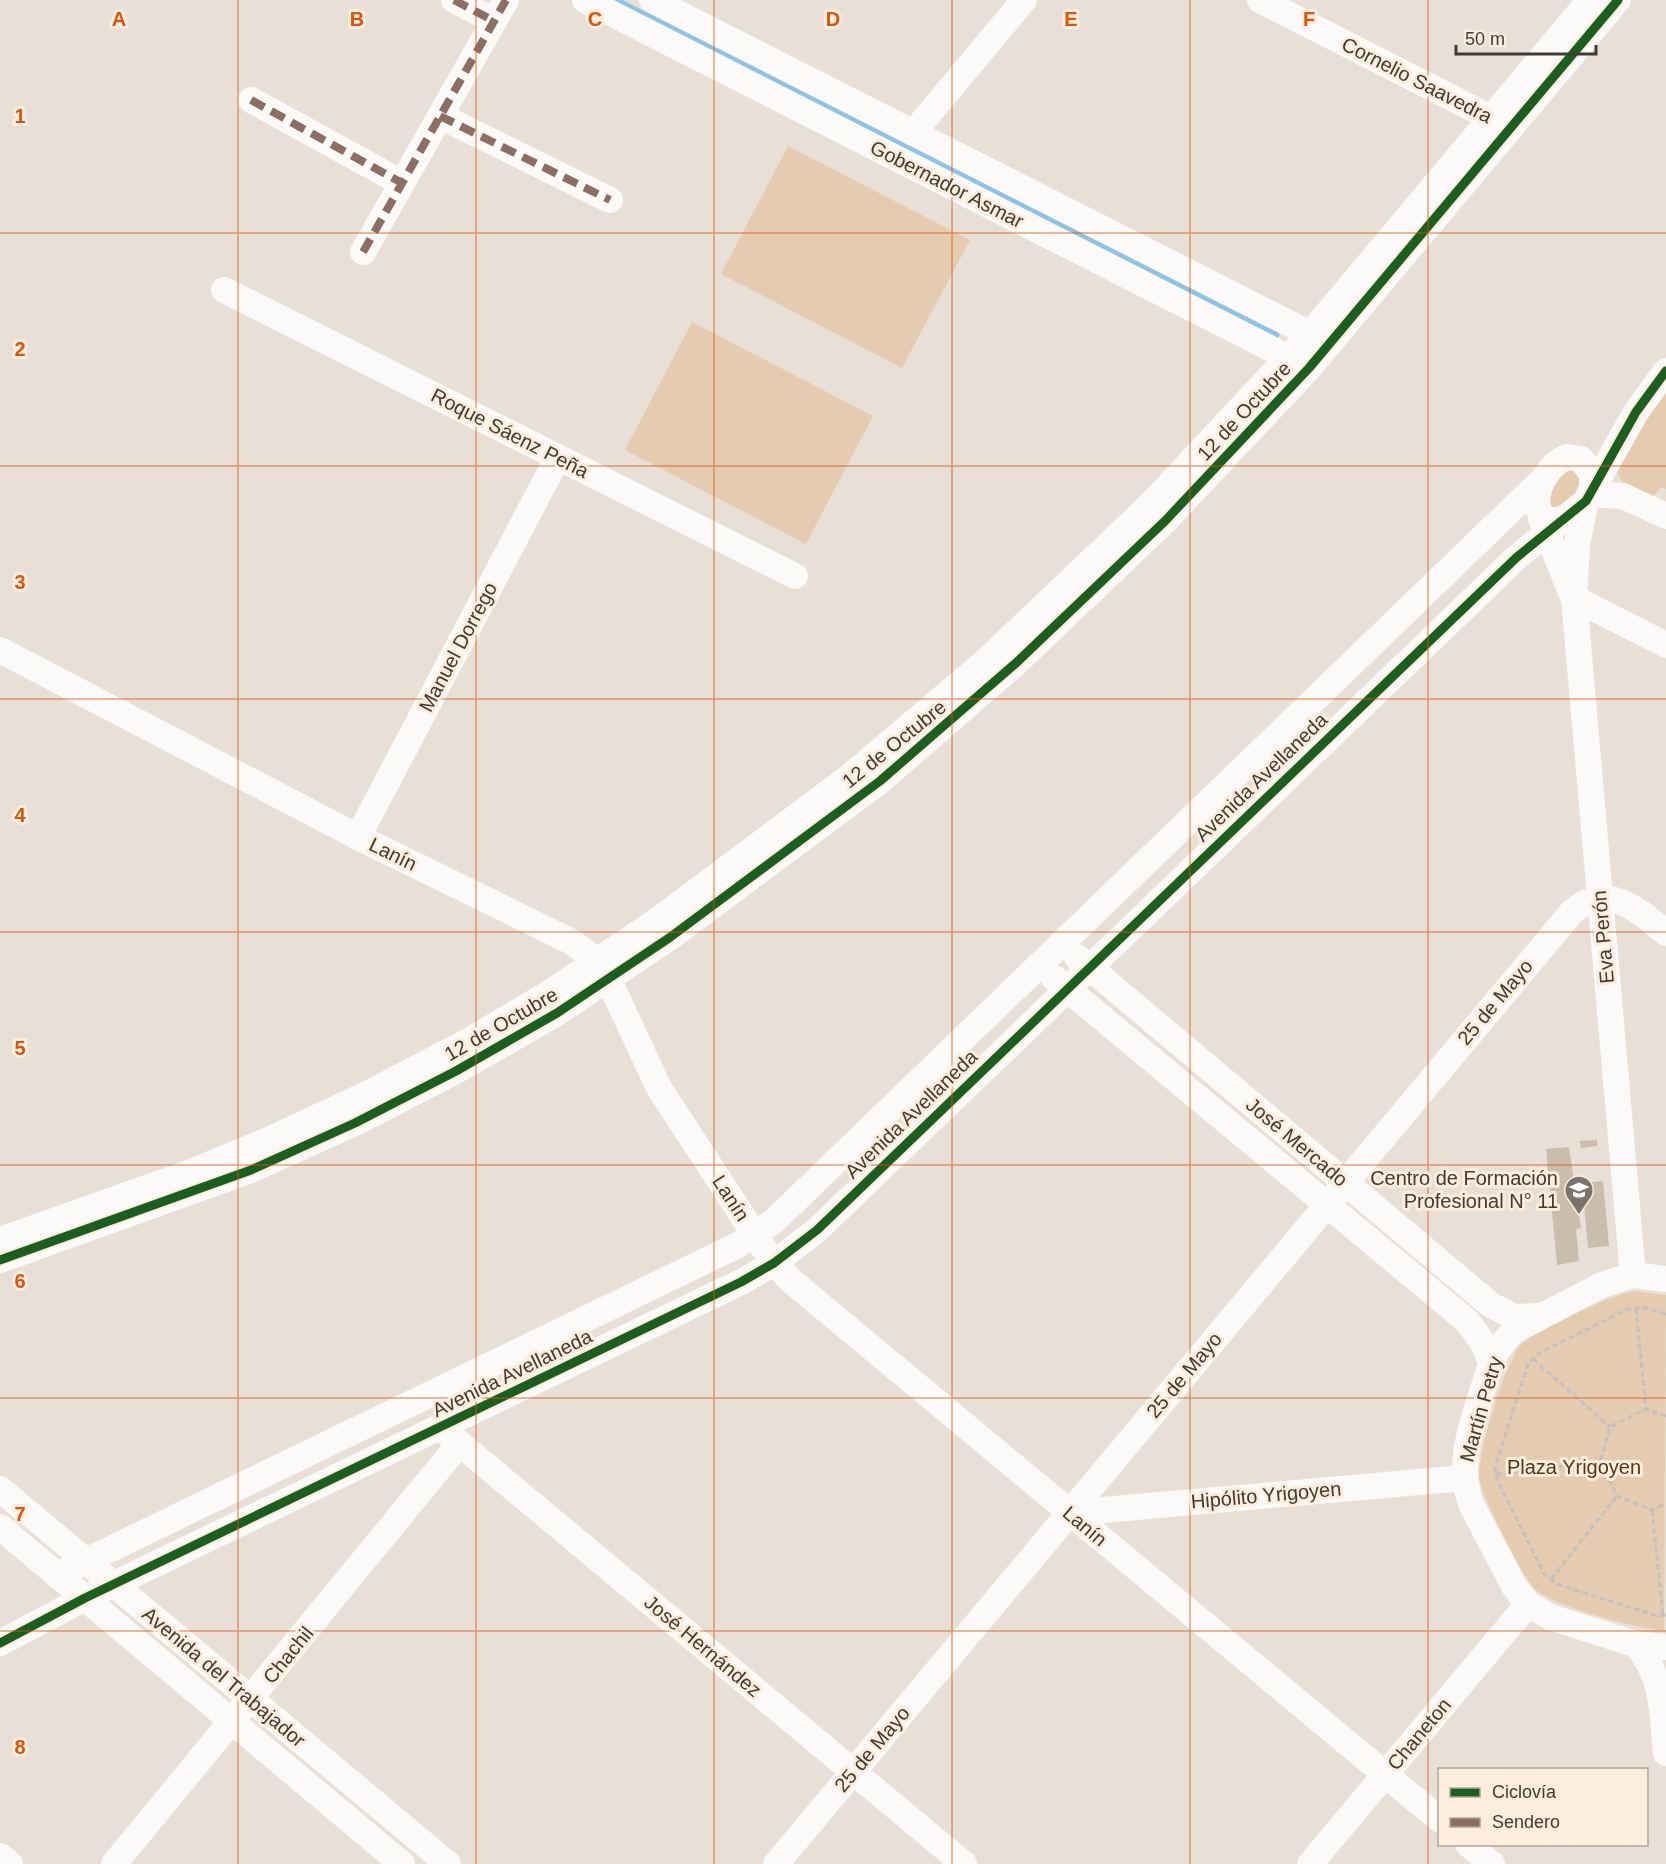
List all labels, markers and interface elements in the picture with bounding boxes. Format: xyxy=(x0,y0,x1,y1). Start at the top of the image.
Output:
text: A xyxy=(112,8,126,30)
text: B xyxy=(350,8,364,30)
text: C xyxy=(588,8,602,30)
text: D xyxy=(826,8,840,30)
text: E xyxy=(1064,8,1078,30)
text: F xyxy=(1303,8,1315,30)
scale bar xyxy=(1456,18,1596,56)
text: 50 m xyxy=(1465,29,1505,49)
street label: Cornelio Saavedra xyxy=(1338,33,1497,128)
text: 1 xyxy=(14,105,26,127)
street label: Gobernador Asmar xyxy=(867,136,1028,232)
text: 2 xyxy=(14,338,26,360)
street label: 12 de Octubre xyxy=(1193,357,1295,465)
street label: Roque Sáenz Peña xyxy=(428,384,593,483)
text: 3 xyxy=(14,571,26,593)
street label: Manuel Dorrego xyxy=(415,579,501,715)
street label: 12 de Octubre xyxy=(838,696,950,792)
street label: Avenida Avellaneda xyxy=(1190,708,1332,846)
text: 4 xyxy=(14,804,26,826)
street label: Lanín xyxy=(366,833,420,875)
street label: Eva Perón xyxy=(1588,890,1618,984)
street label: 25 de Mayo xyxy=(1453,955,1537,1049)
street label: 12 de Octubre xyxy=(441,983,561,1065)
text: 5 xyxy=(14,1037,26,1059)
street label: Avenida Avellaneda xyxy=(840,1045,982,1183)
street label: José Mercado xyxy=(1242,1093,1352,1191)
place label: Centro de Formación Profesional N° 11 xyxy=(1370,1167,1558,1212)
street label: Lanín xyxy=(708,1171,754,1225)
school or university icon: Centro de Formación Profesional N° 11 xyxy=(1563,1174,1595,1216)
text: 6 xyxy=(14,1270,26,1292)
street label: Avenida Avellaneda xyxy=(429,1324,596,1421)
street label: 25 de Mayo xyxy=(1142,1328,1226,1422)
street label: Martín Petry xyxy=(1455,1354,1507,1464)
park label: Plaza Yrigoyen xyxy=(1507,1456,1641,1478)
street label: Hipólito Yrigoyen xyxy=(1190,1477,1342,1513)
street label: Lanín xyxy=(1059,1501,1111,1551)
text: 7 xyxy=(14,1503,26,1525)
street label: José Hernández xyxy=(640,1591,766,1701)
street label: Avenida del Trabajador xyxy=(138,1603,310,1752)
street label: Chachil xyxy=(258,1622,318,1688)
street label: Chaneton xyxy=(1383,1694,1455,1774)
street label: 25 de Mayo xyxy=(830,1702,914,1796)
text: 8 xyxy=(14,1736,26,1758)
legend xyxy=(1438,1768,1648,1846)
text: Ciclovía xyxy=(1492,1782,1557,1802)
text: Sendero xyxy=(1492,1812,1560,1832)

